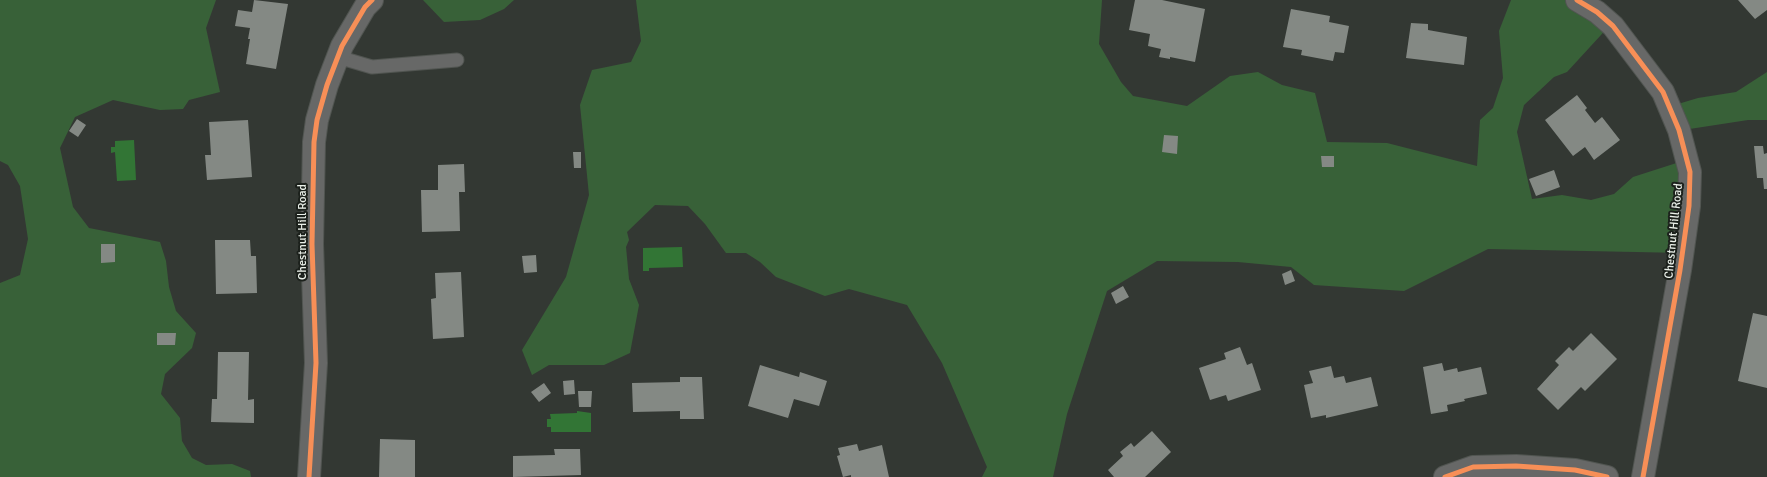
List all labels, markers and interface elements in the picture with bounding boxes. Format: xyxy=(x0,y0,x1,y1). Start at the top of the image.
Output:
street label: Chestnut Hill Road xyxy=(1662,183,1686,279)
street label: Chestnut Hill Road xyxy=(296,184,310,280)

